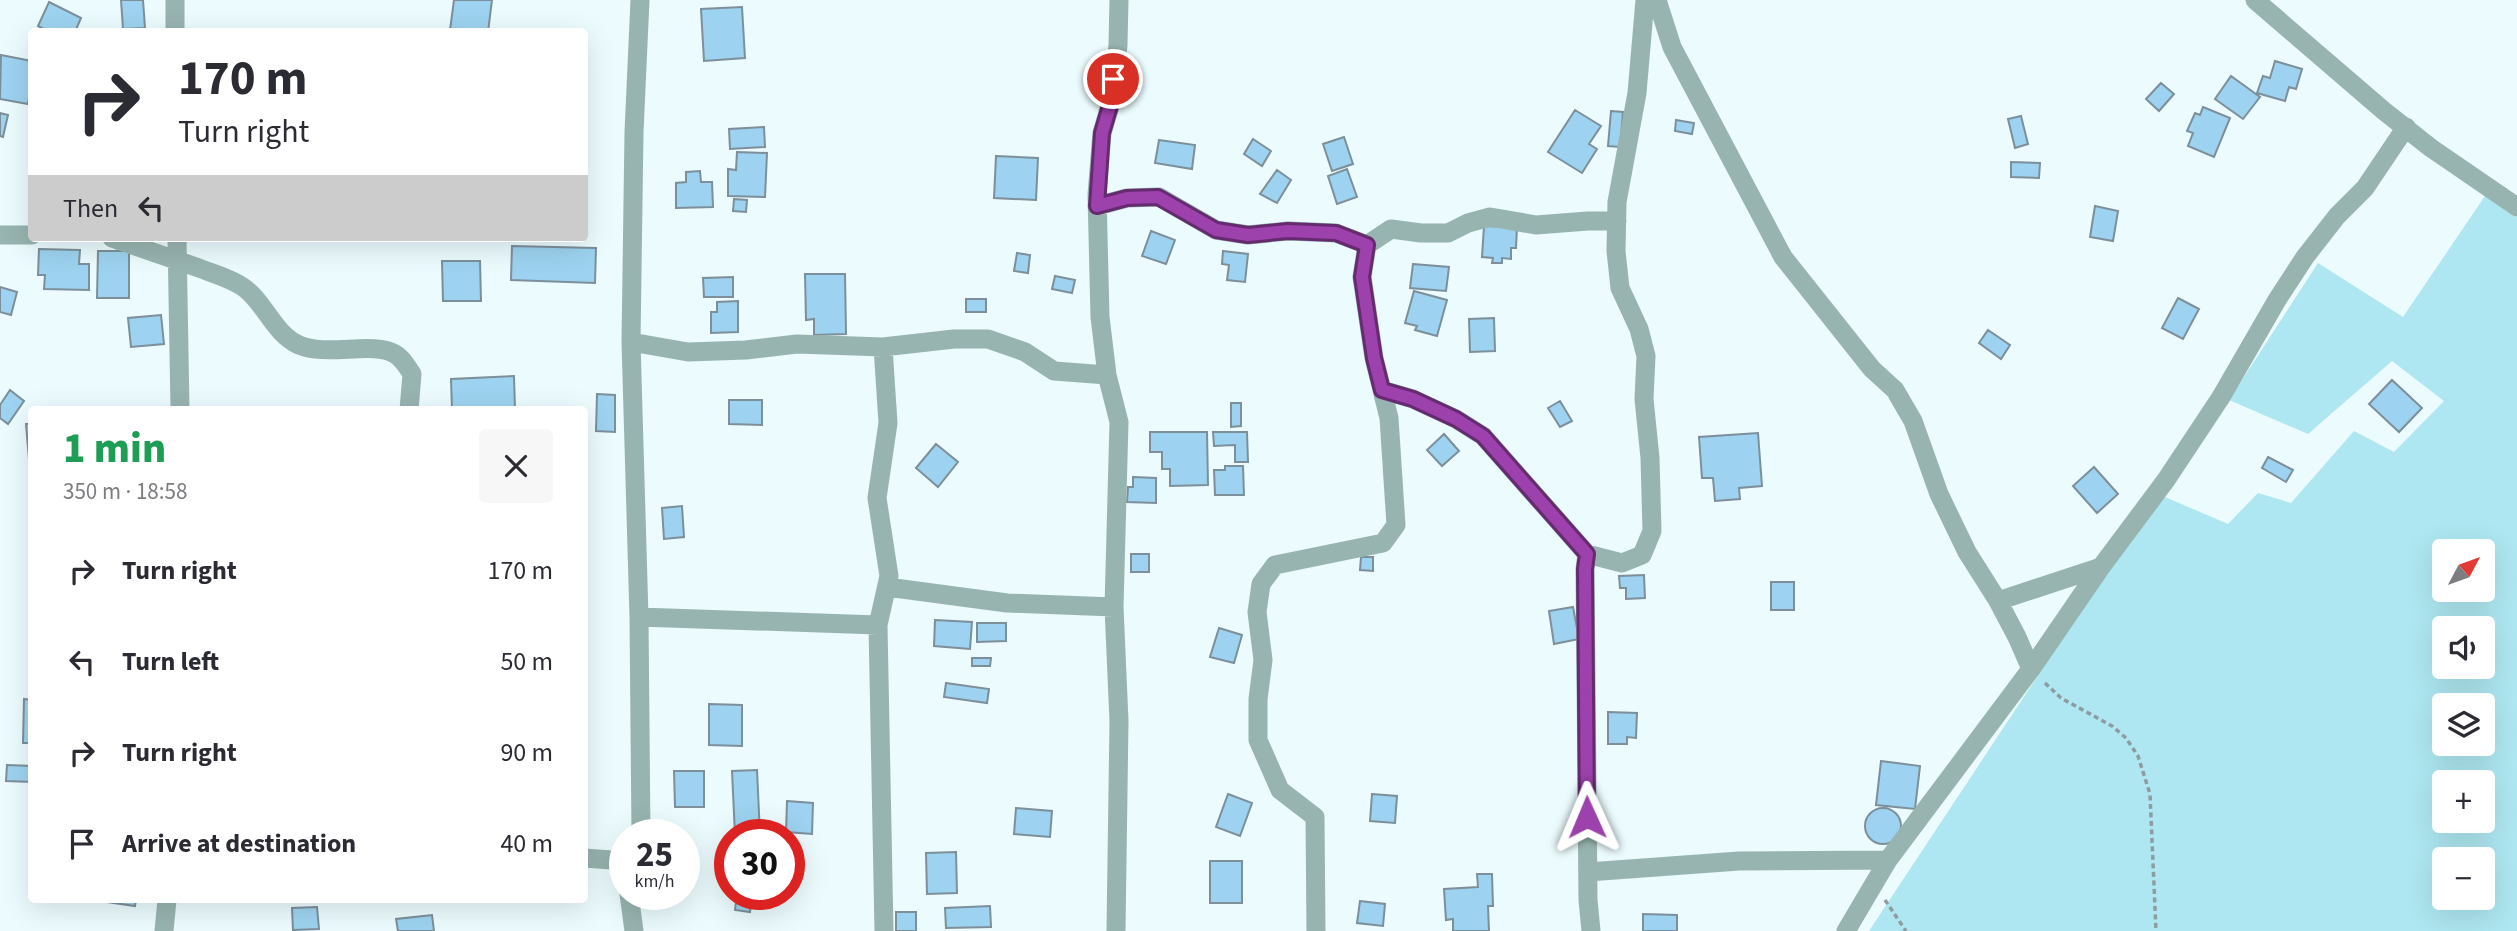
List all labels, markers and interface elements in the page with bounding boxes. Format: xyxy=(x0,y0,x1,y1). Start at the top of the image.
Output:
text: 170 m xyxy=(178,44,307,114)
pin xyxy=(1083,49,1143,109)
icon: right xyxy=(63,56,154,147)
icon: arrive xyxy=(1094,60,1132,98)
text: Turn right xyxy=(178,109,309,155)
icon: left xyxy=(132,189,170,227)
text: Then xyxy=(63,190,118,227)
text: 1 min xyxy=(63,419,166,479)
button: close xyxy=(479,429,553,503)
text: 350 m · 18:58 xyxy=(63,475,187,508)
north arrow xyxy=(2432,539,2496,602)
map controls xyxy=(2432,539,2495,910)
icon: right xyxy=(63,552,101,590)
text: Turn right xyxy=(122,552,237,589)
text: 170 m xyxy=(487,552,553,589)
button: sound xyxy=(2432,616,2495,679)
icon: left xyxy=(63,643,101,681)
text: Turn left xyxy=(122,643,219,680)
text: 50 m xyxy=(500,643,553,680)
button: layers xyxy=(2432,693,2495,756)
icon: right xyxy=(63,734,101,772)
text: Turn right xyxy=(122,734,237,771)
text: 90 m xyxy=(500,734,553,771)
button: + xyxy=(2432,770,2495,833)
position arrow xyxy=(1550,780,1624,854)
speed limit sign: 30 xyxy=(714,819,805,910)
icon: arrive xyxy=(63,825,101,863)
text: Arrive at destination xyxy=(122,825,356,862)
text: 40 m xyxy=(500,825,553,862)
text: 25 xyxy=(636,830,673,880)
button: − xyxy=(2432,847,2495,910)
text: km/h xyxy=(635,869,674,894)

